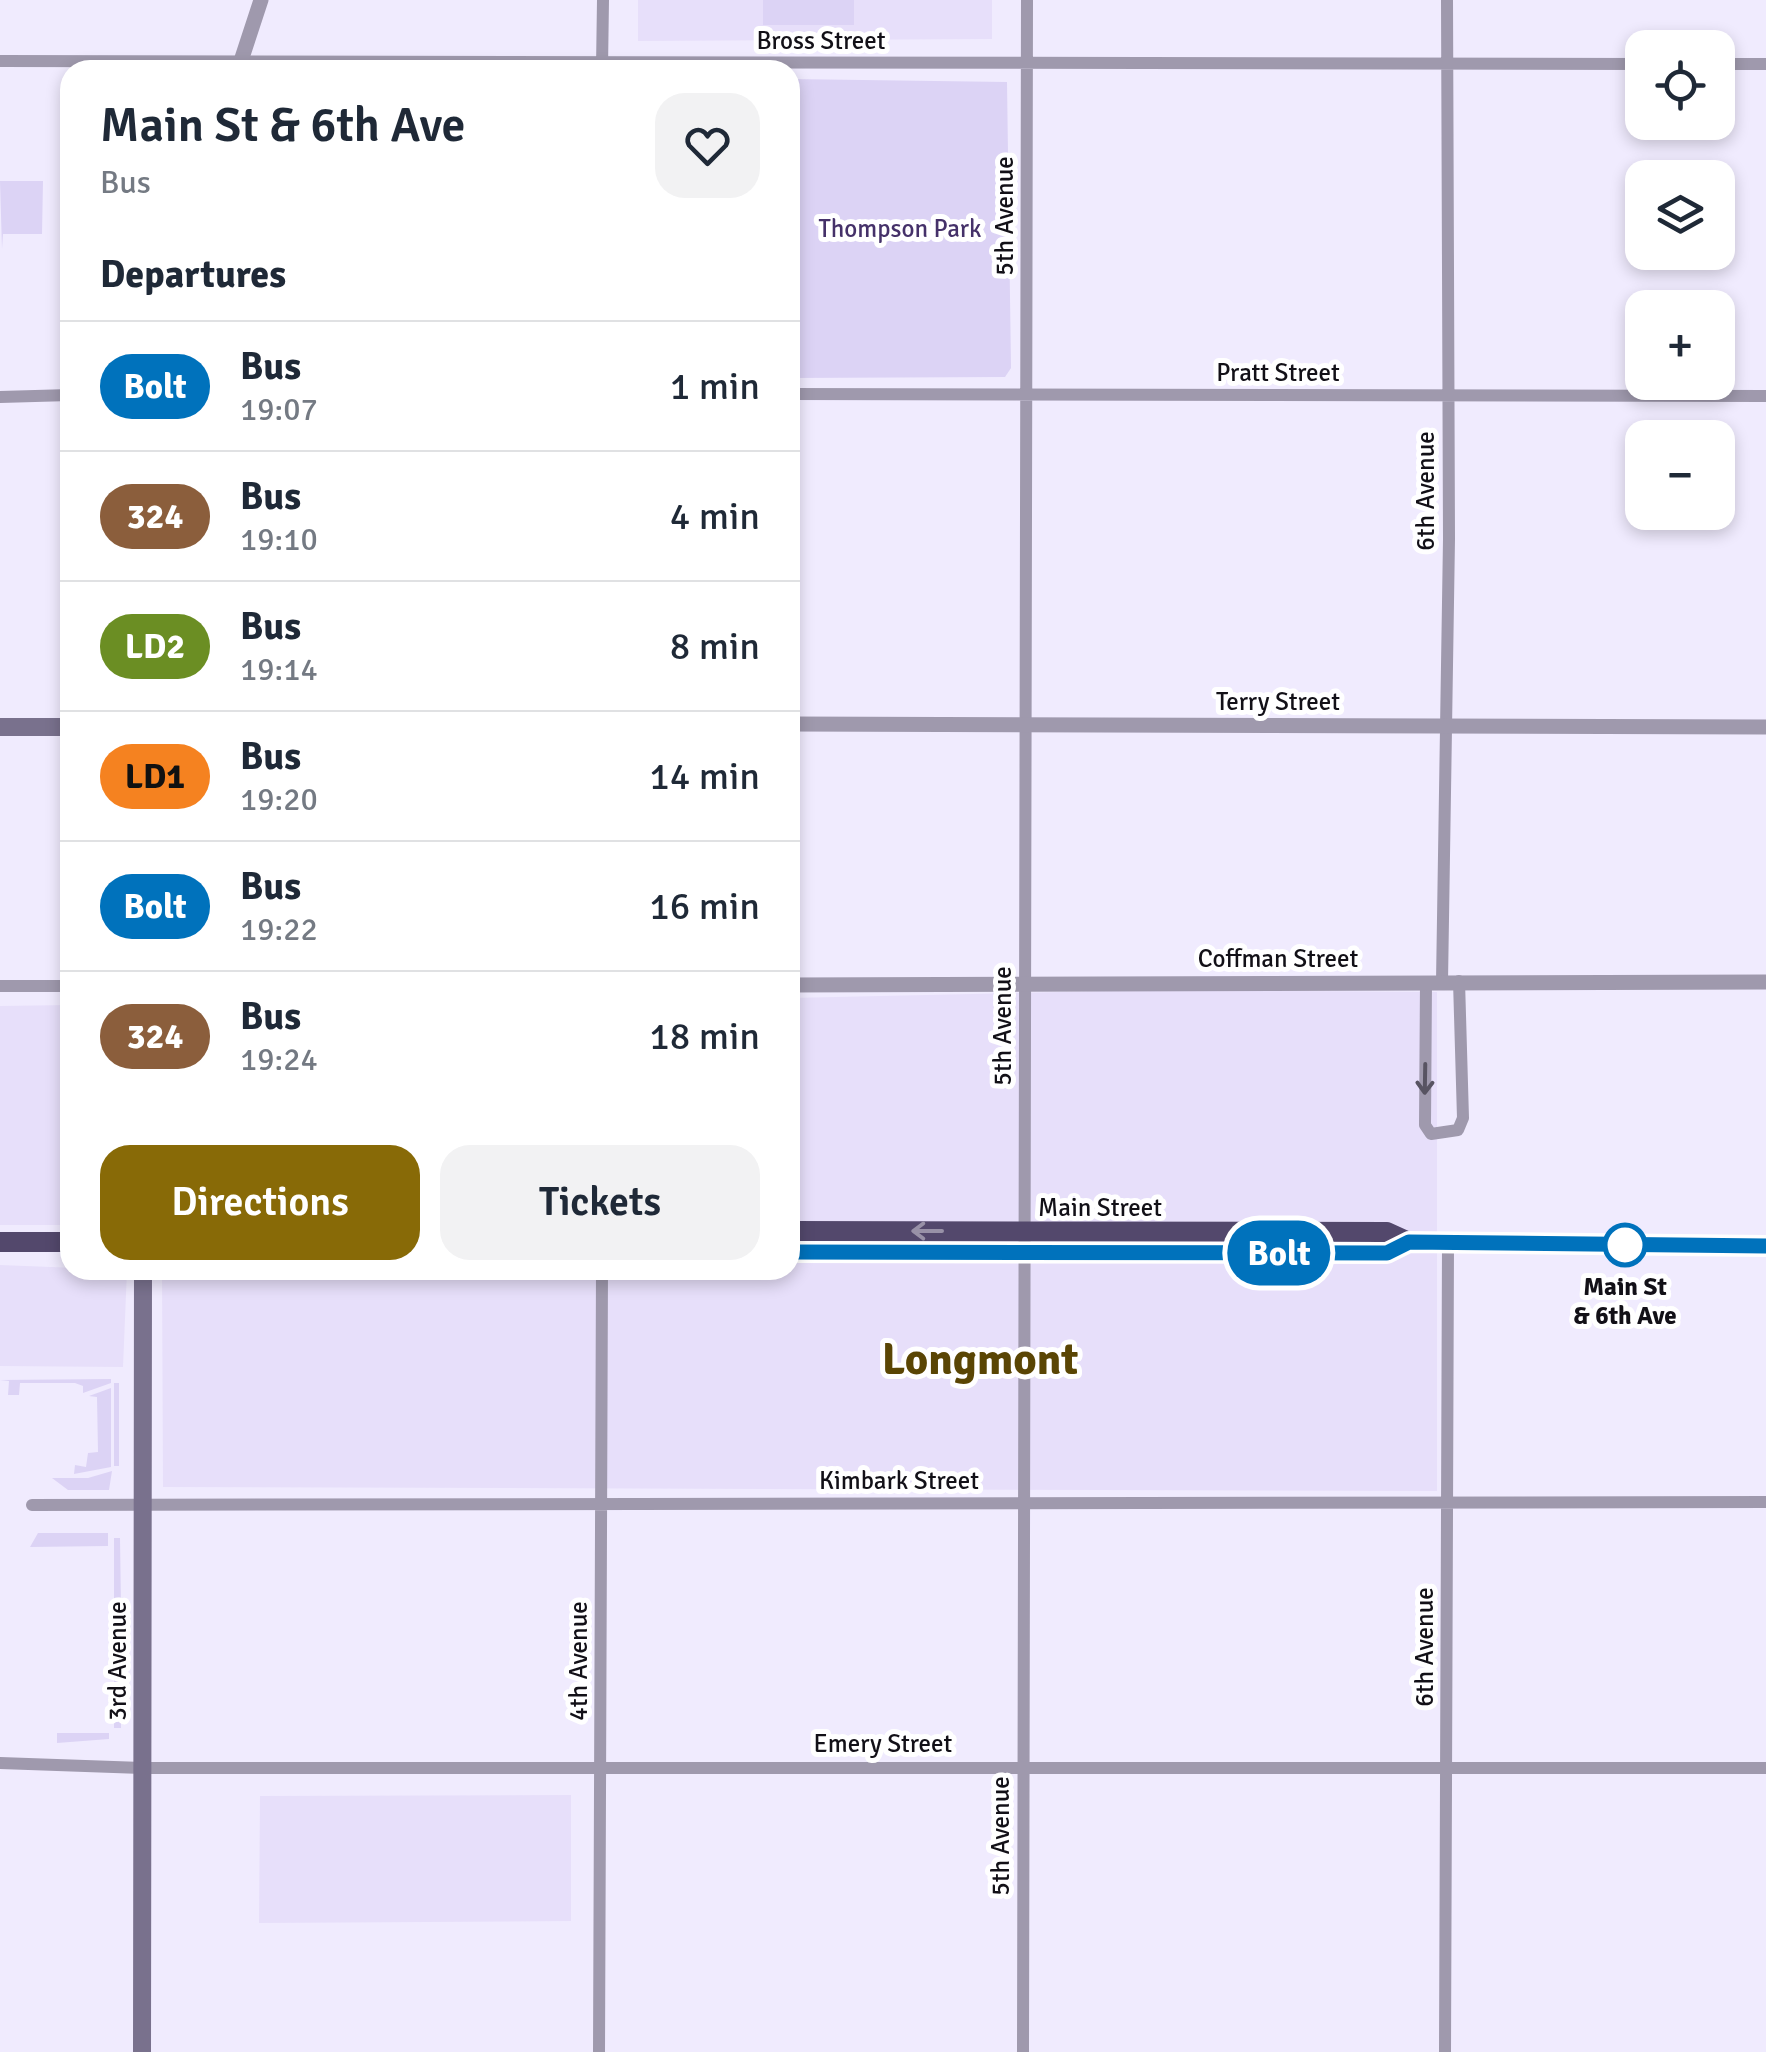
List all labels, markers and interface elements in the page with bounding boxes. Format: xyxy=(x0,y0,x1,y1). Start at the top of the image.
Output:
street label: Bross Street xyxy=(757,25,886,56)
map controls xyxy=(1625,30,1735,530)
button: locate xyxy=(1625,30,1735,140)
button: heart xyxy=(655,93,760,198)
text: Main St & 6th Ave xyxy=(100,96,466,155)
street label: 5th Avenue xyxy=(989,156,1020,276)
button: layers xyxy=(1625,160,1735,270)
text: Bus xyxy=(100,163,151,202)
park label: Thompson Park xyxy=(818,213,982,244)
text: Departures xyxy=(100,251,286,298)
button: + xyxy=(1625,290,1735,400)
text: Bus xyxy=(240,343,301,390)
street label: Pratt Street xyxy=(1216,357,1340,388)
text: 1 min xyxy=(670,363,760,410)
text: Bolt xyxy=(123,365,187,408)
text: 19:07 xyxy=(240,390,318,429)
button: − xyxy=(1625,420,1735,530)
street label: 6th Avenue xyxy=(1410,431,1441,551)
text: Bus xyxy=(240,473,301,520)
text: 4 min xyxy=(670,493,760,540)
text: 324 xyxy=(127,495,183,538)
text: 19:10 xyxy=(240,520,318,559)
text: Bus xyxy=(240,603,301,650)
text: 8 min xyxy=(670,623,760,670)
text: LD2 xyxy=(125,625,185,668)
text: 19:14 xyxy=(240,650,318,689)
street label: Terry Street xyxy=(1216,686,1340,717)
text: Bus xyxy=(240,733,301,780)
text: 14 min xyxy=(649,753,760,800)
text: LD1 xyxy=(125,755,185,798)
text: 19:20 xyxy=(240,780,318,819)
text: Bus xyxy=(240,863,301,910)
text: 16 min xyxy=(649,883,760,930)
text: Bolt xyxy=(123,885,187,928)
text: 19:22 xyxy=(240,910,318,949)
street label: Coffman Street xyxy=(1198,943,1359,974)
street label: 5th Avenue xyxy=(987,966,1018,1086)
text: Bus xyxy=(240,993,301,1040)
text: 18 min xyxy=(649,1013,760,1060)
text: 324 xyxy=(127,1015,183,1058)
text: 19:24 xyxy=(240,1040,318,1079)
one-way arrow xyxy=(1415,1063,1434,1095)
button: Directions xyxy=(100,1145,420,1260)
button: Tickets xyxy=(440,1145,760,1260)
street label: Main Street xyxy=(1038,1192,1162,1223)
line badge: Bolt xyxy=(1209,1220,1349,1286)
one-way arrow xyxy=(911,1222,944,1240)
marker: Main St & 6th Ave xyxy=(1604,1224,1646,1266)
text: Bolt xyxy=(1247,1232,1311,1275)
place label: Main St & 6th Ave xyxy=(1573,1271,1677,1331)
district label: Longmont xyxy=(882,1332,1078,1387)
street label: Kimbark Street xyxy=(819,1465,979,1496)
street label: 6th Avenue xyxy=(1409,1587,1440,1707)
street label: 3rd Avenue xyxy=(102,1601,133,1721)
street label: 4th Avenue xyxy=(563,1601,594,1721)
street label: Emery Street xyxy=(814,1728,953,1759)
street label: 5th Avenue xyxy=(985,1776,1016,1896)

